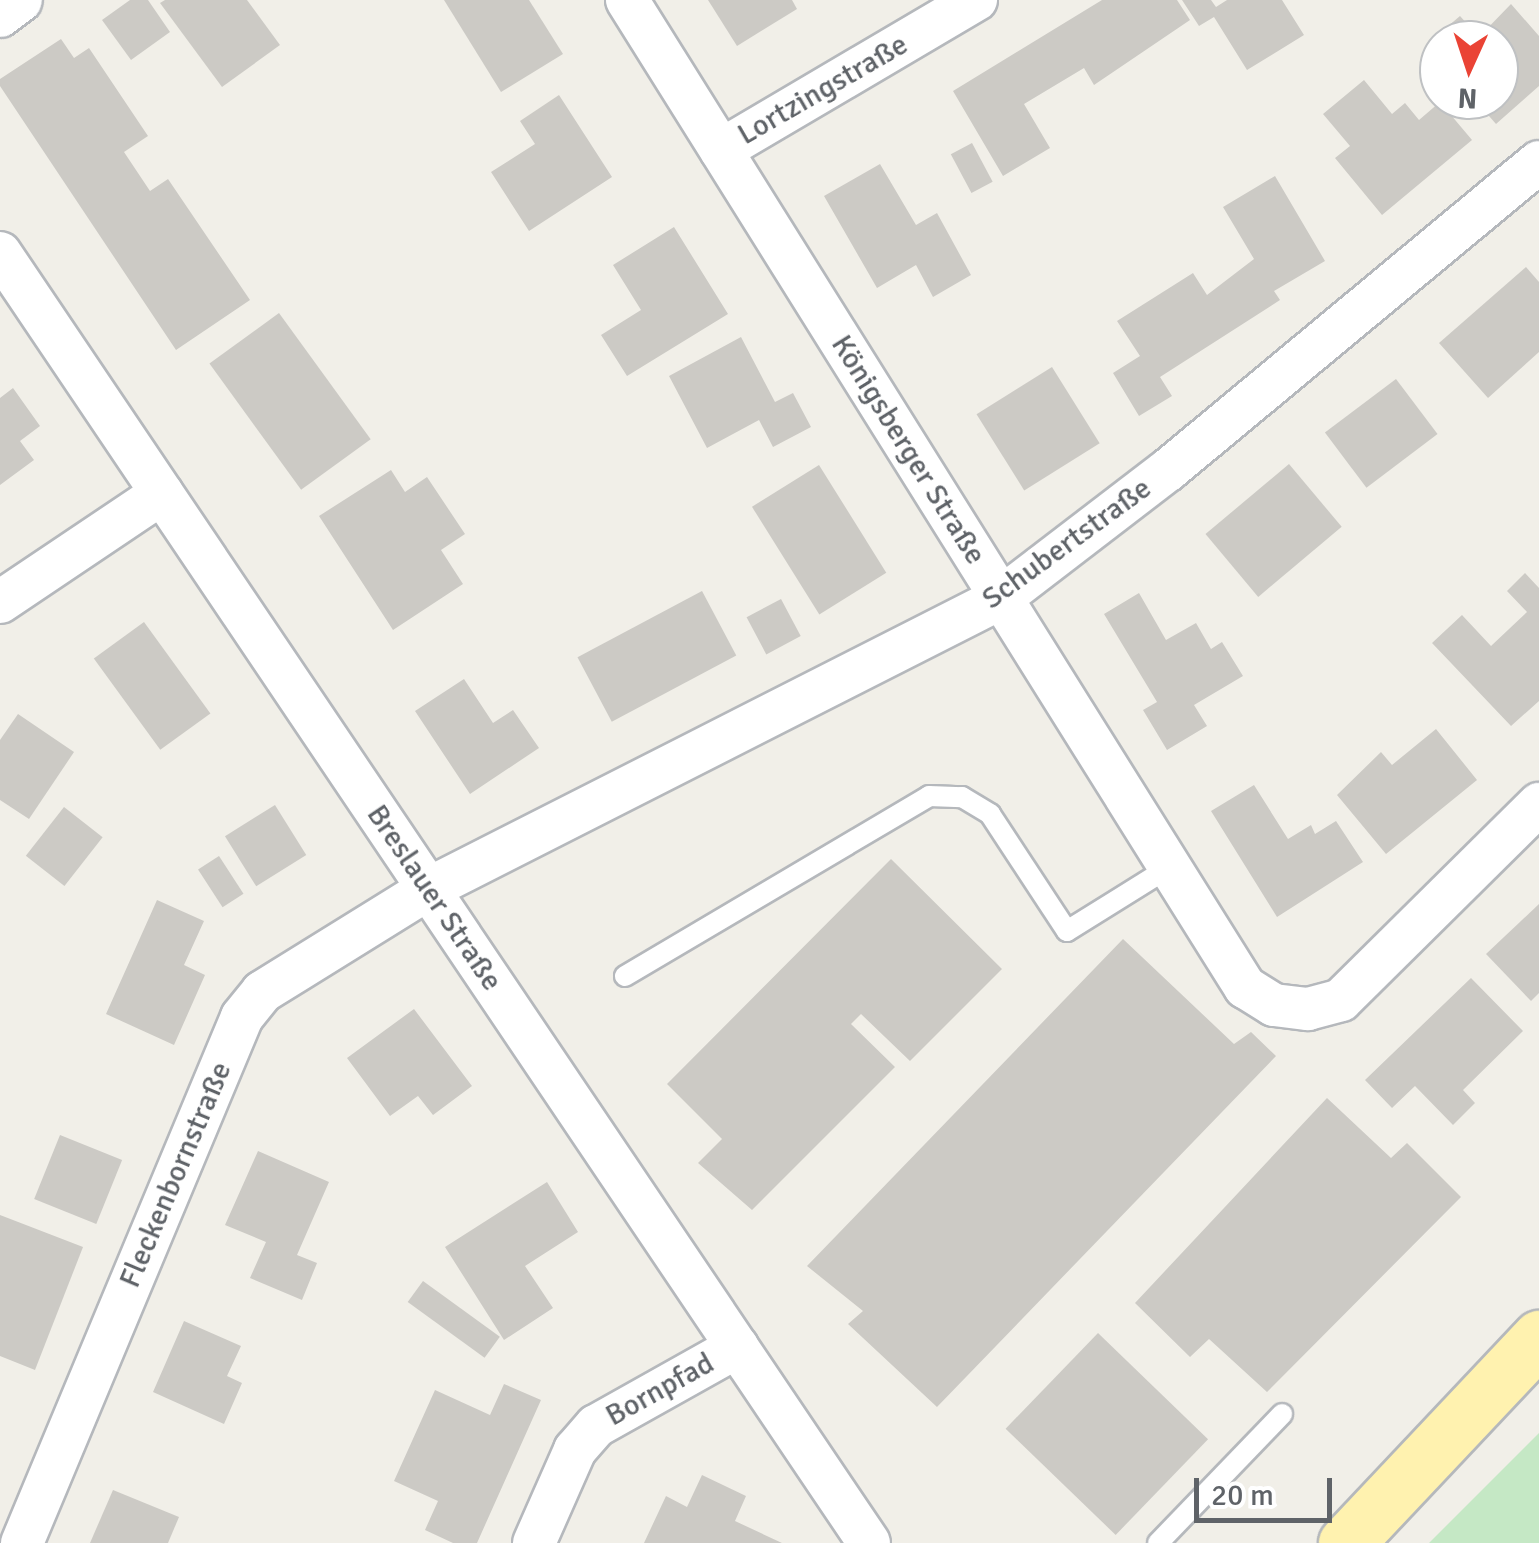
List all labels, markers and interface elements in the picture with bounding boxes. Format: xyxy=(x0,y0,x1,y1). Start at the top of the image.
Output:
north arrow xyxy=(1419,20,1519,120)
street label: Lortzingstraße xyxy=(732,27,914,153)
text: N xyxy=(1457,80,1478,115)
street label: Königsberger Straße xyxy=(823,329,993,571)
street label: Schubertstraße xyxy=(976,471,1158,617)
street label: Breslauer Straße xyxy=(359,798,509,998)
street label: Fleckenbornstraße xyxy=(112,1057,240,1293)
street label: Bornpfad xyxy=(600,1346,720,1434)
scale bar xyxy=(1199,1458,1336,1520)
text: 20 m xyxy=(1211,1477,1274,1514)

